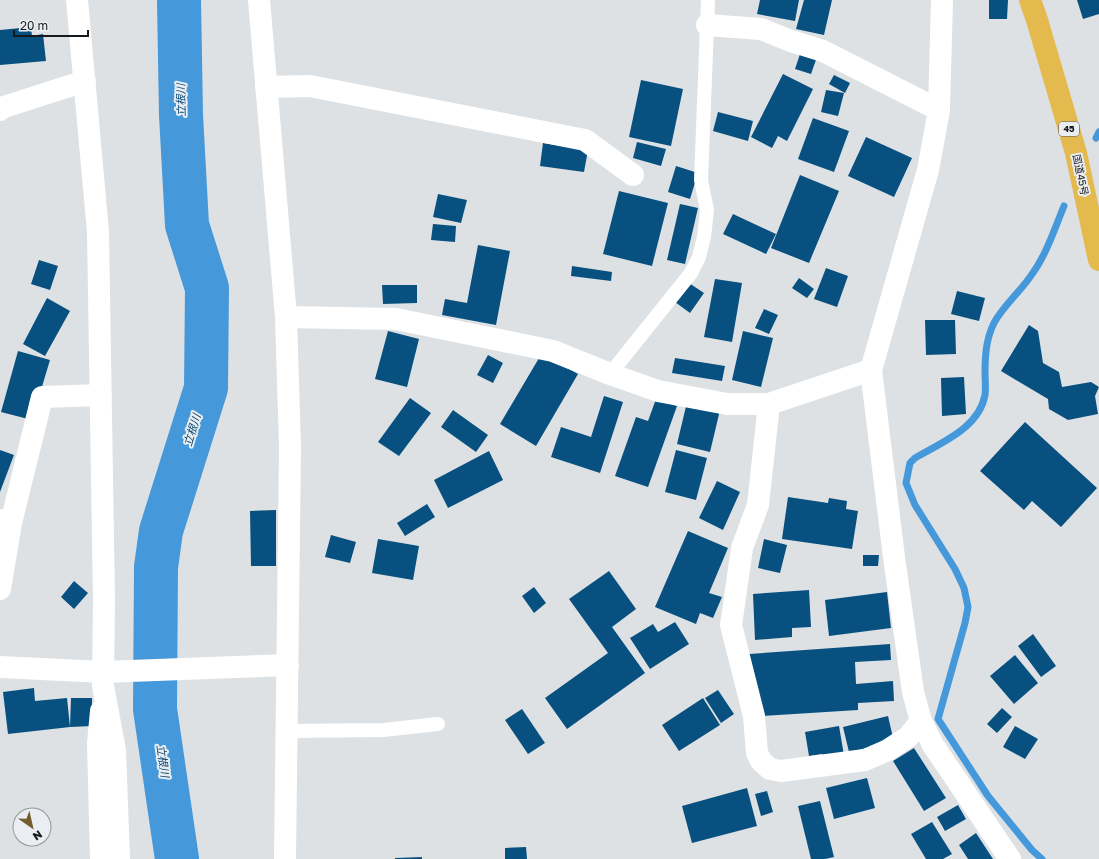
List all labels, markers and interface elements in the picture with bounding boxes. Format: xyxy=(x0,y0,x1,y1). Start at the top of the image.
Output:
scale bar xyxy=(14,12,88,38)
text: 20 m xyxy=(20,18,48,33)
water label: 立根川 xyxy=(174,82,187,117)
road number: 45 xyxy=(1059,122,1079,136)
street label: 国道45号 xyxy=(1071,153,1091,197)
water label: 立根川 xyxy=(180,411,203,448)
water label: 立根川 xyxy=(155,744,172,779)
north arrow xyxy=(12,807,52,847)
text: N xyxy=(31,828,45,843)

